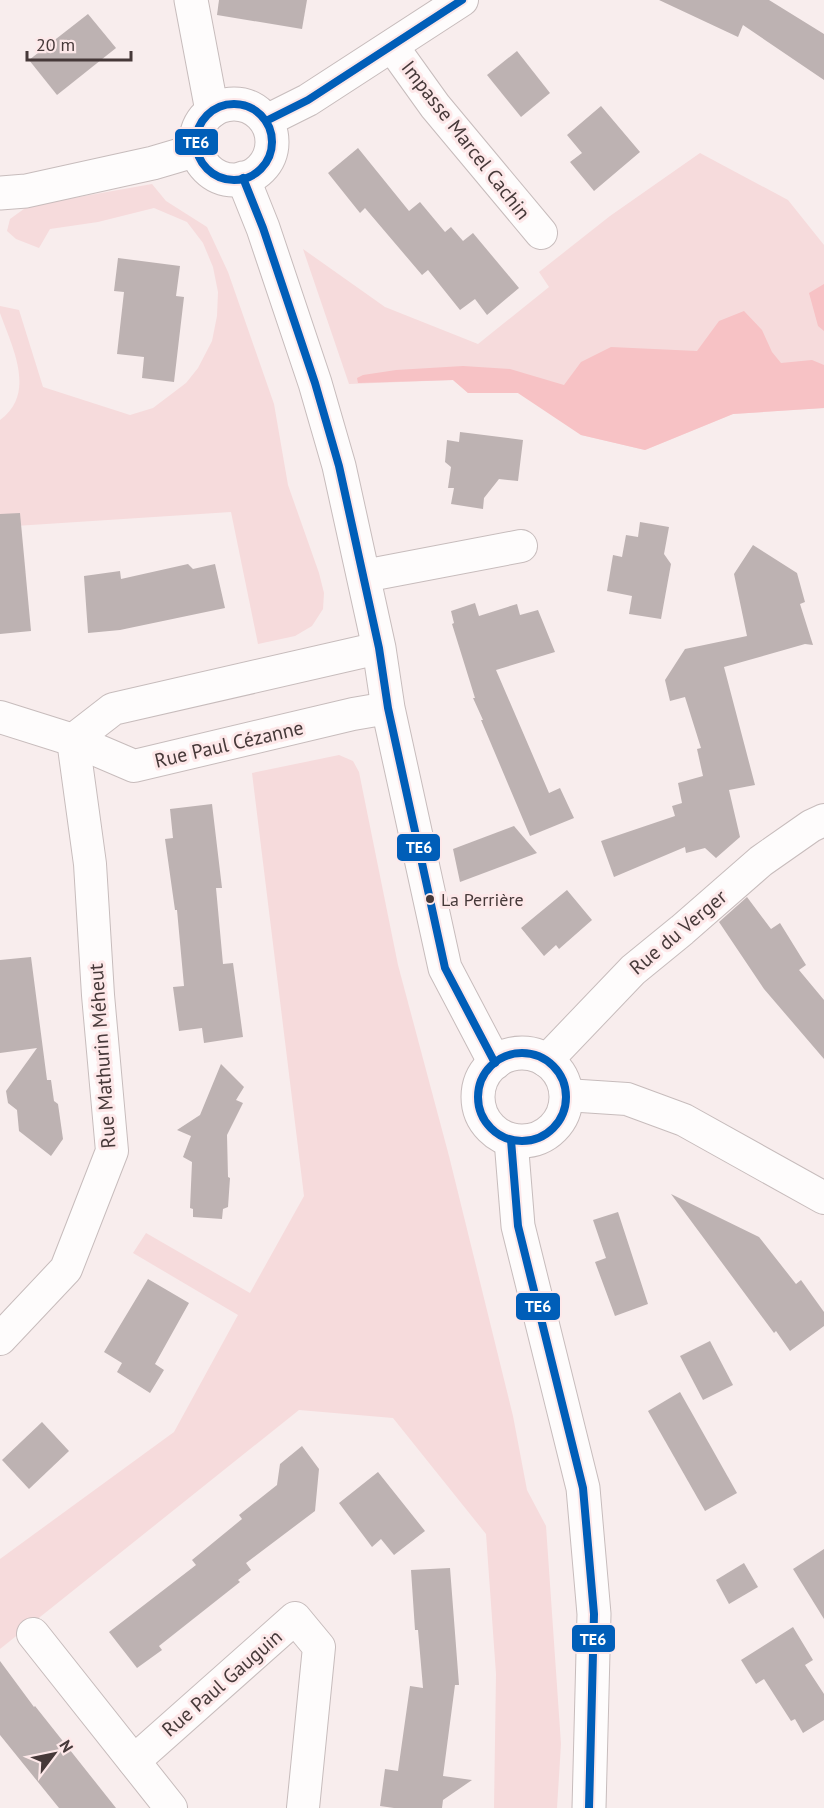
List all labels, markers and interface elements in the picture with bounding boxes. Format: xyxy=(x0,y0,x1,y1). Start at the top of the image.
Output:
scale bar xyxy=(27,24,130,62)
text: 20 m xyxy=(36,33,75,56)
street label: Impasse Marcel Cachin xyxy=(396,55,536,225)
line badge: TE6 xyxy=(174,128,219,156)
text: TE6 xyxy=(183,132,209,152)
street label: Rue Paul Cézanne xyxy=(152,714,306,774)
line badge: TE6 xyxy=(396,833,441,862)
text: TE6 xyxy=(406,837,432,857)
street label: Rue du Verger xyxy=(624,884,732,980)
place label: La Perrière xyxy=(441,888,524,911)
marker: La Perrière xyxy=(424,893,436,905)
street label: Rue Mathurin Méheut xyxy=(83,962,121,1149)
line badge: TE6 xyxy=(515,1292,561,1321)
text: TE6 xyxy=(525,1296,551,1316)
street label: Rue Paul Gauguin xyxy=(156,1624,288,1742)
line badge: TE6 xyxy=(571,1624,616,1653)
text: TE6 xyxy=(580,1629,606,1649)
north arrow xyxy=(24,1724,84,1784)
text: N xyxy=(55,1736,78,1756)

